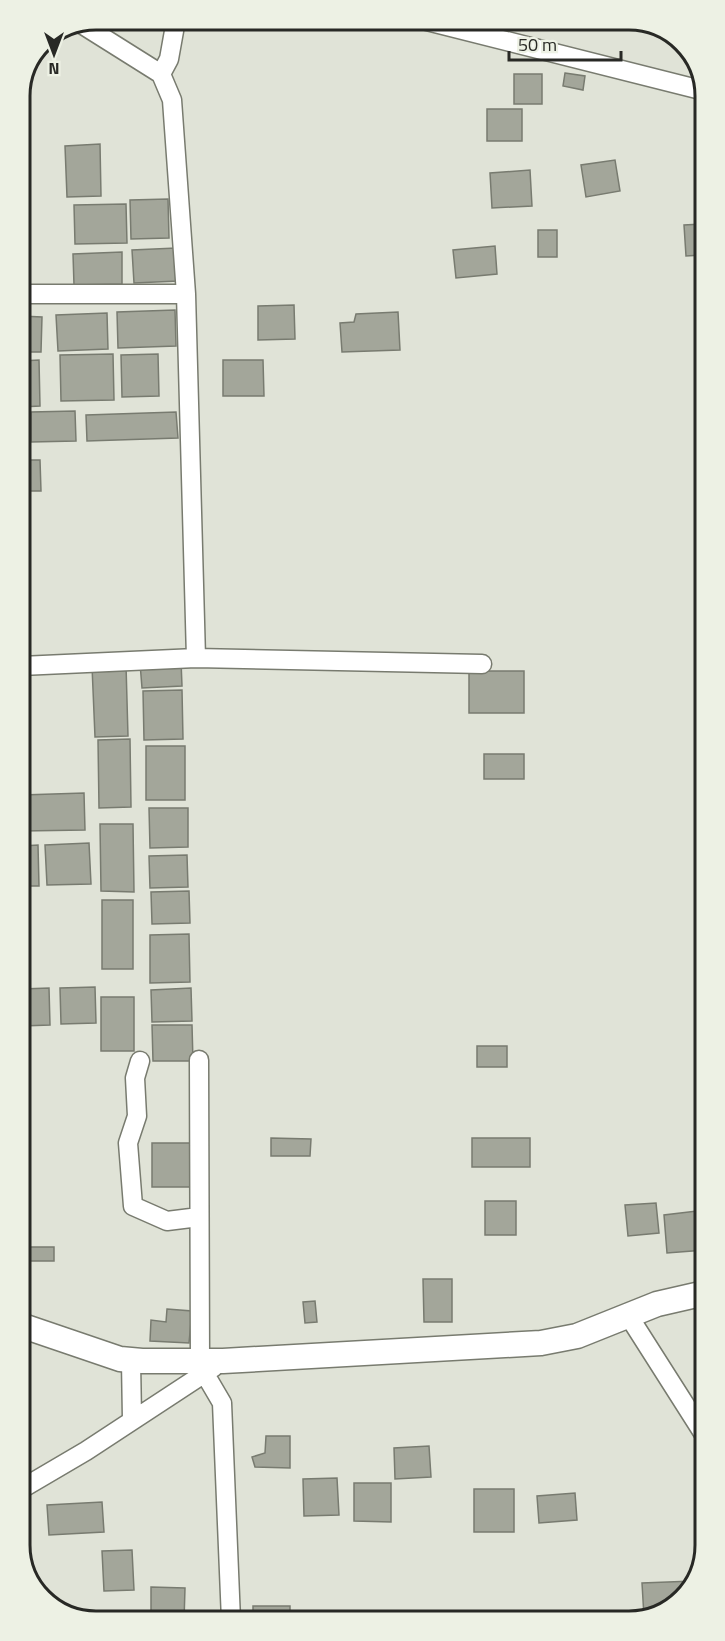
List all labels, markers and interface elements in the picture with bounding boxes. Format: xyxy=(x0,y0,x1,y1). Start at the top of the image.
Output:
north arrow xyxy=(24,24,84,84)
scale bar xyxy=(509,24,622,62)
text: 50 m xyxy=(518,31,557,58)
text: N xyxy=(48,57,60,81)

